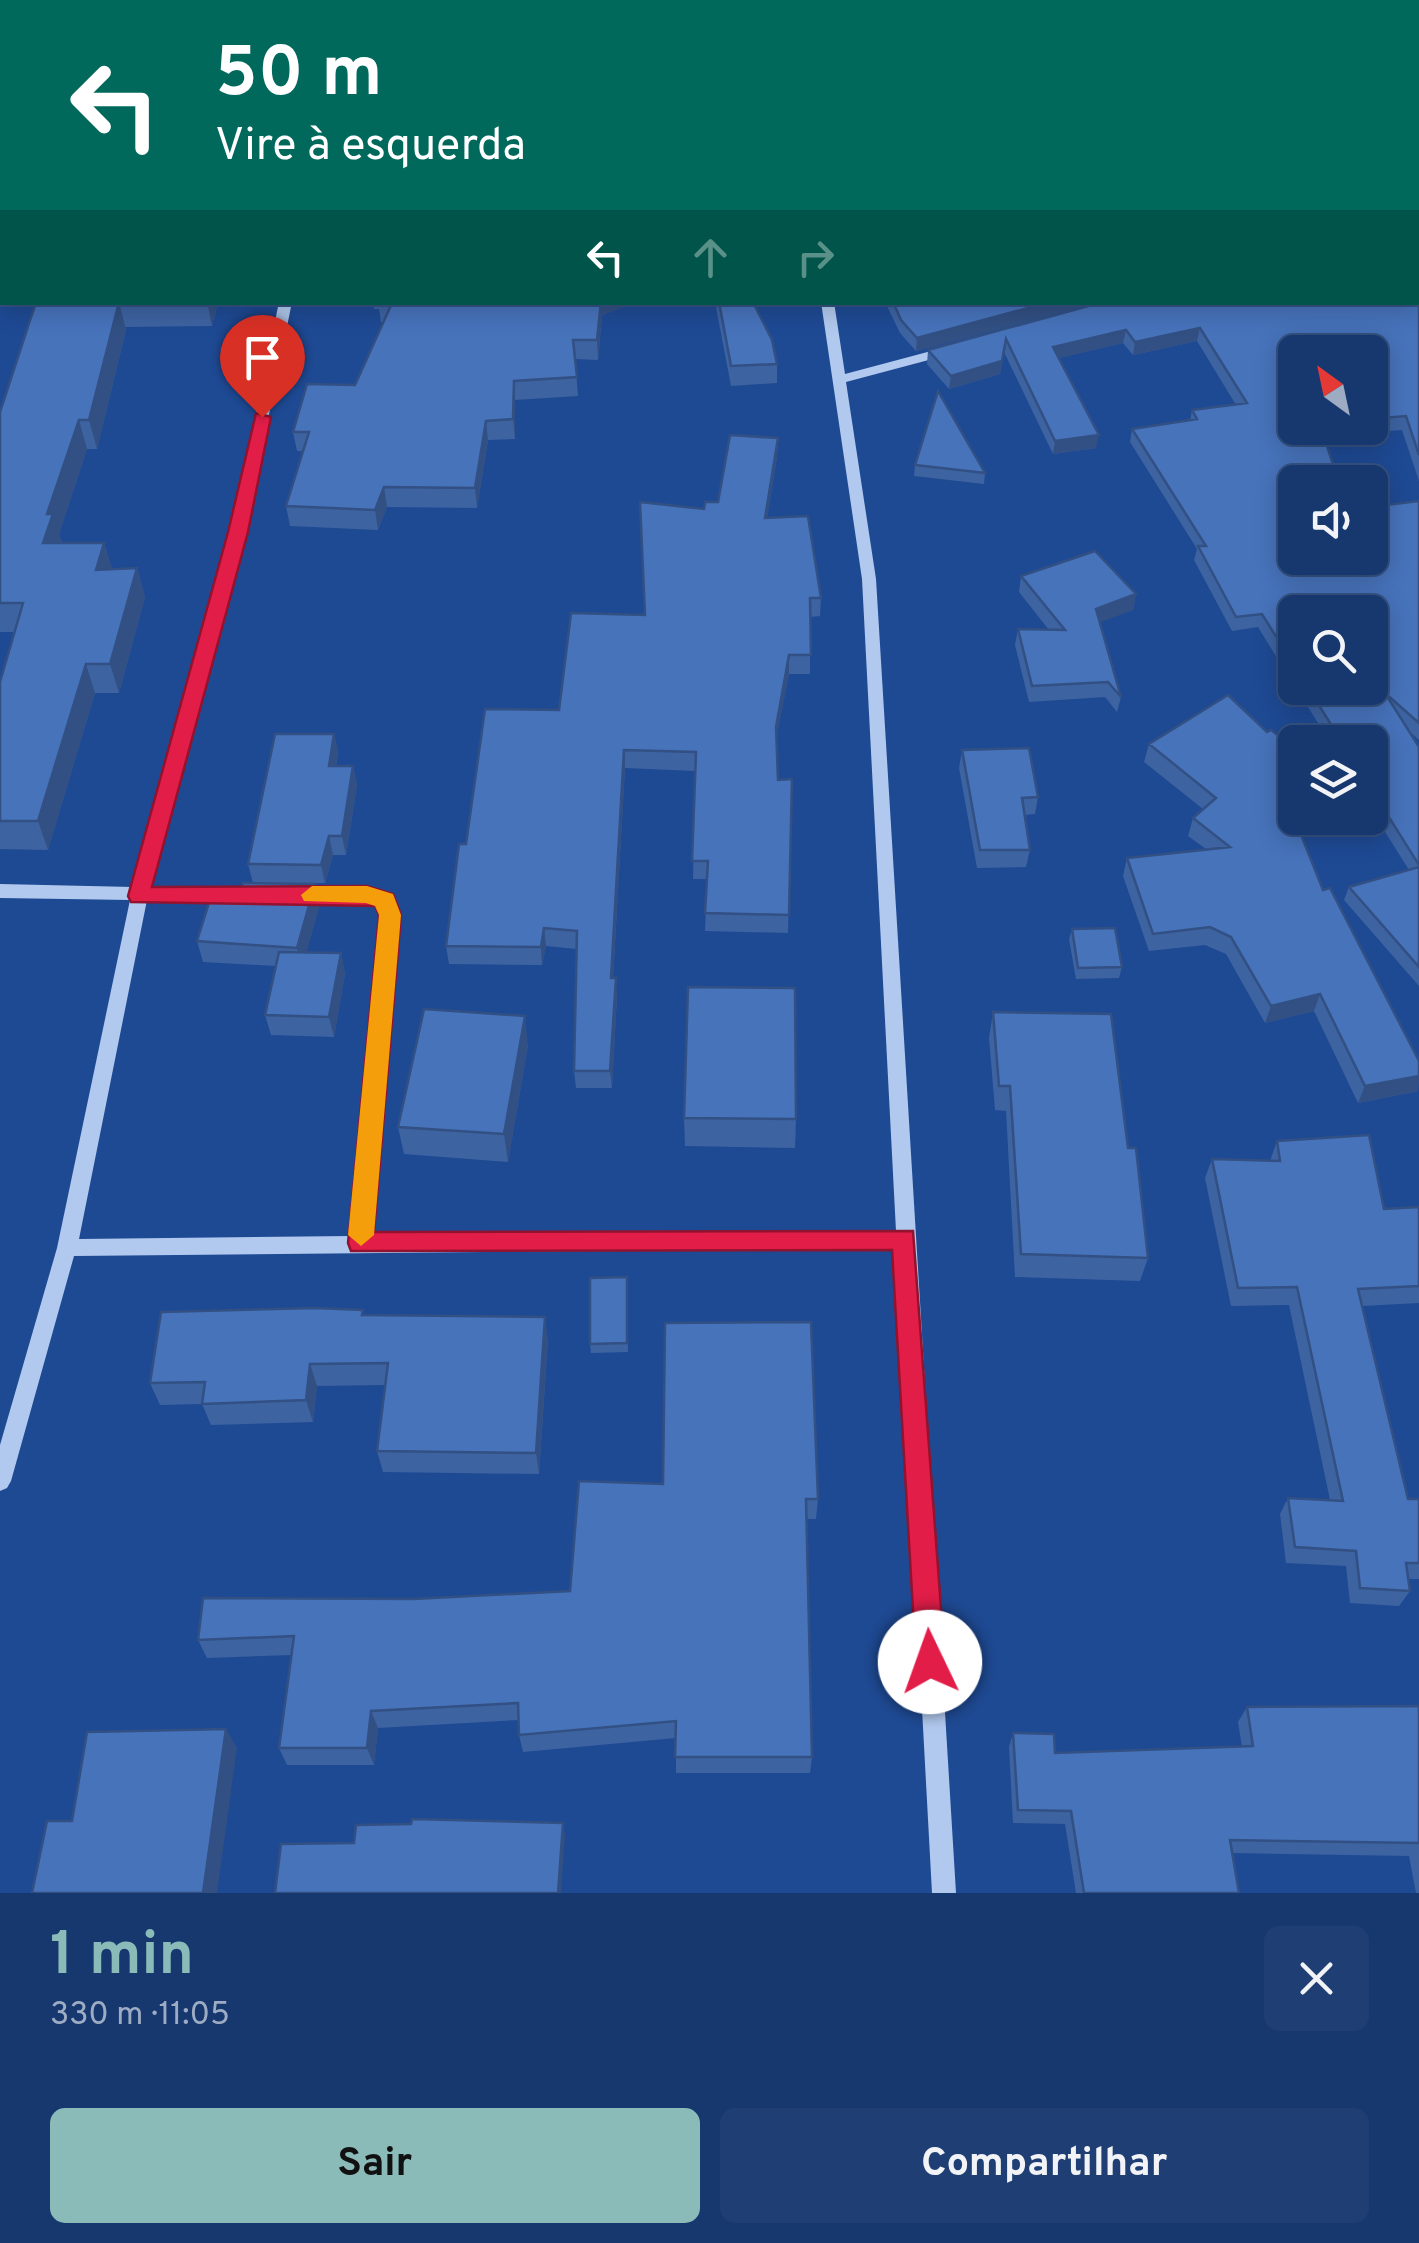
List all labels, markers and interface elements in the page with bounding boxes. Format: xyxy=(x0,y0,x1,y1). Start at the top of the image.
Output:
text: 50 m xyxy=(215,32,382,121)
icon: left xyxy=(50,40,180,170)
text: Vire à esquerda xyxy=(215,119,526,176)
icon: left xyxy=(578,230,633,285)
icon: ahead xyxy=(683,230,738,285)
icon: right xyxy=(788,230,843,285)
pin xyxy=(220,315,305,418)
icon: arrive xyxy=(235,330,290,385)
north arrow xyxy=(1278,335,1388,445)
map controls xyxy=(1278,335,1388,835)
button: sound xyxy=(1278,465,1388,575)
button: search xyxy=(1278,595,1388,705)
button: layers xyxy=(1278,725,1388,835)
position arrow xyxy=(878,1610,982,1714)
text: 1 min xyxy=(50,1920,194,1996)
button: close xyxy=(1264,1926,1369,2031)
text: 330 m · 11:05 xyxy=(50,1996,230,2036)
button: Sair xyxy=(50,2108,700,2223)
button: Compartilhar xyxy=(720,2108,1369,2223)

